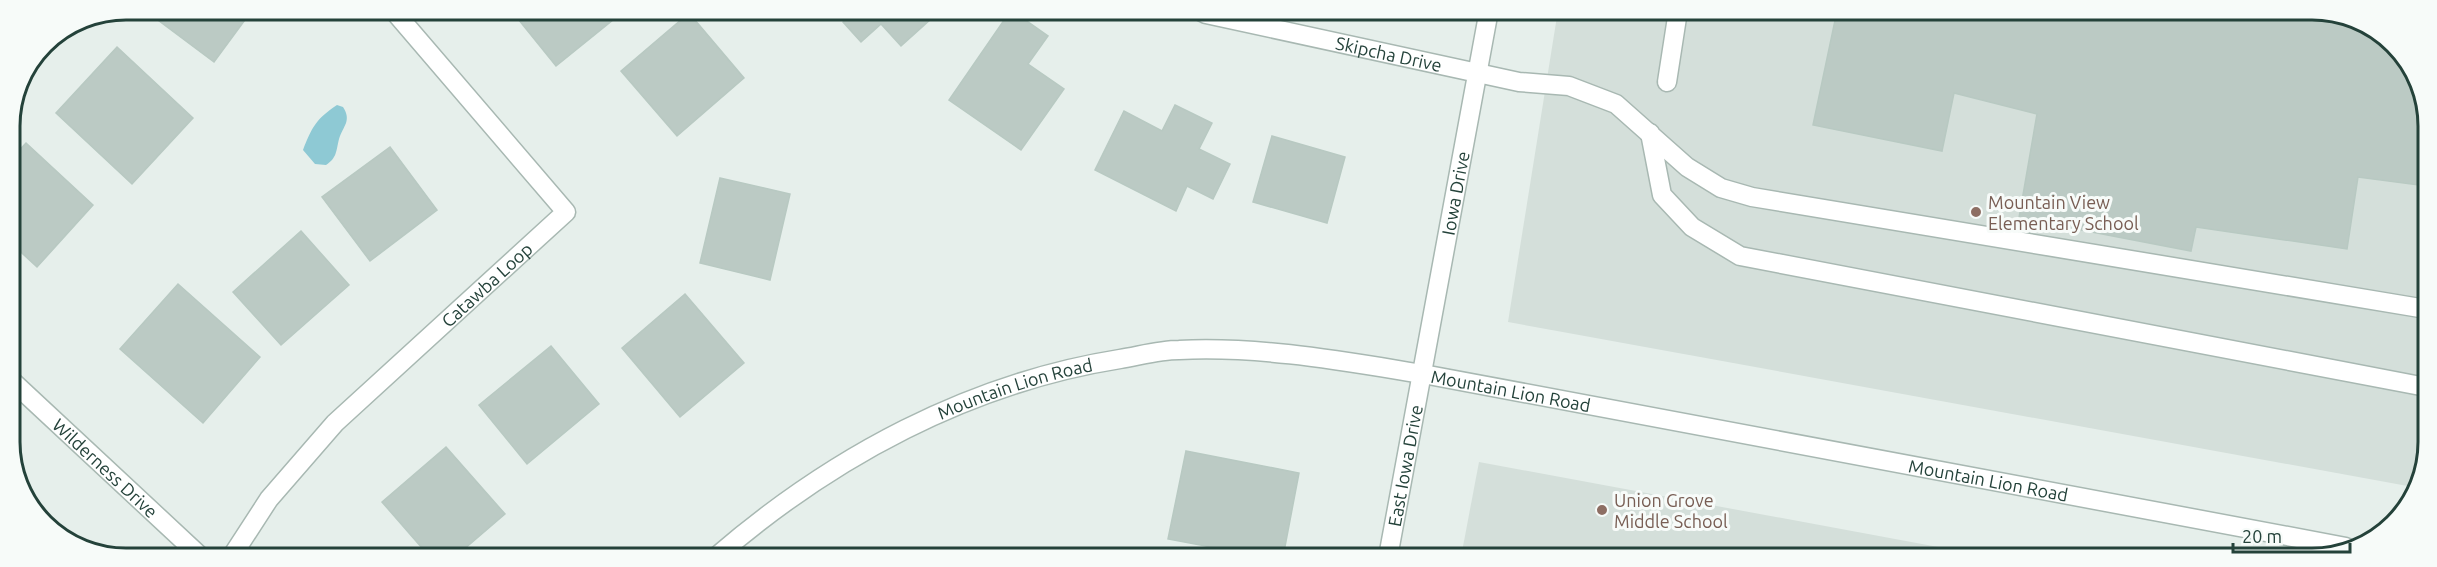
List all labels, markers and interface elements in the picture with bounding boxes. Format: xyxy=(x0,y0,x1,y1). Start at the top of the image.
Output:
street label: Skipcha Drive xyxy=(1334,32,1444,75)
street label: Iowa Drive xyxy=(1438,150,1473,237)
place label: Mountain View Elementary School xyxy=(1988,192,2139,233)
marker: Mountain View Elementary School xyxy=(1969,205,1983,219)
street label: Catawba Loop xyxy=(437,238,536,331)
street label: Mountain Lion Road xyxy=(934,354,1094,423)
street label: Mountain Lion Road xyxy=(1429,366,1592,415)
street label: East Iowa Drive xyxy=(1384,403,1426,528)
street label: Wilderness Drive xyxy=(49,414,162,522)
street label: Mountain Lion Road xyxy=(1907,455,2070,505)
place label: Union Grove Middle School xyxy=(1614,490,1728,531)
marker: Union Grove Middle School xyxy=(1595,503,1609,517)
scale bar xyxy=(2233,516,2350,554)
text: 20 m xyxy=(2242,526,2282,546)

